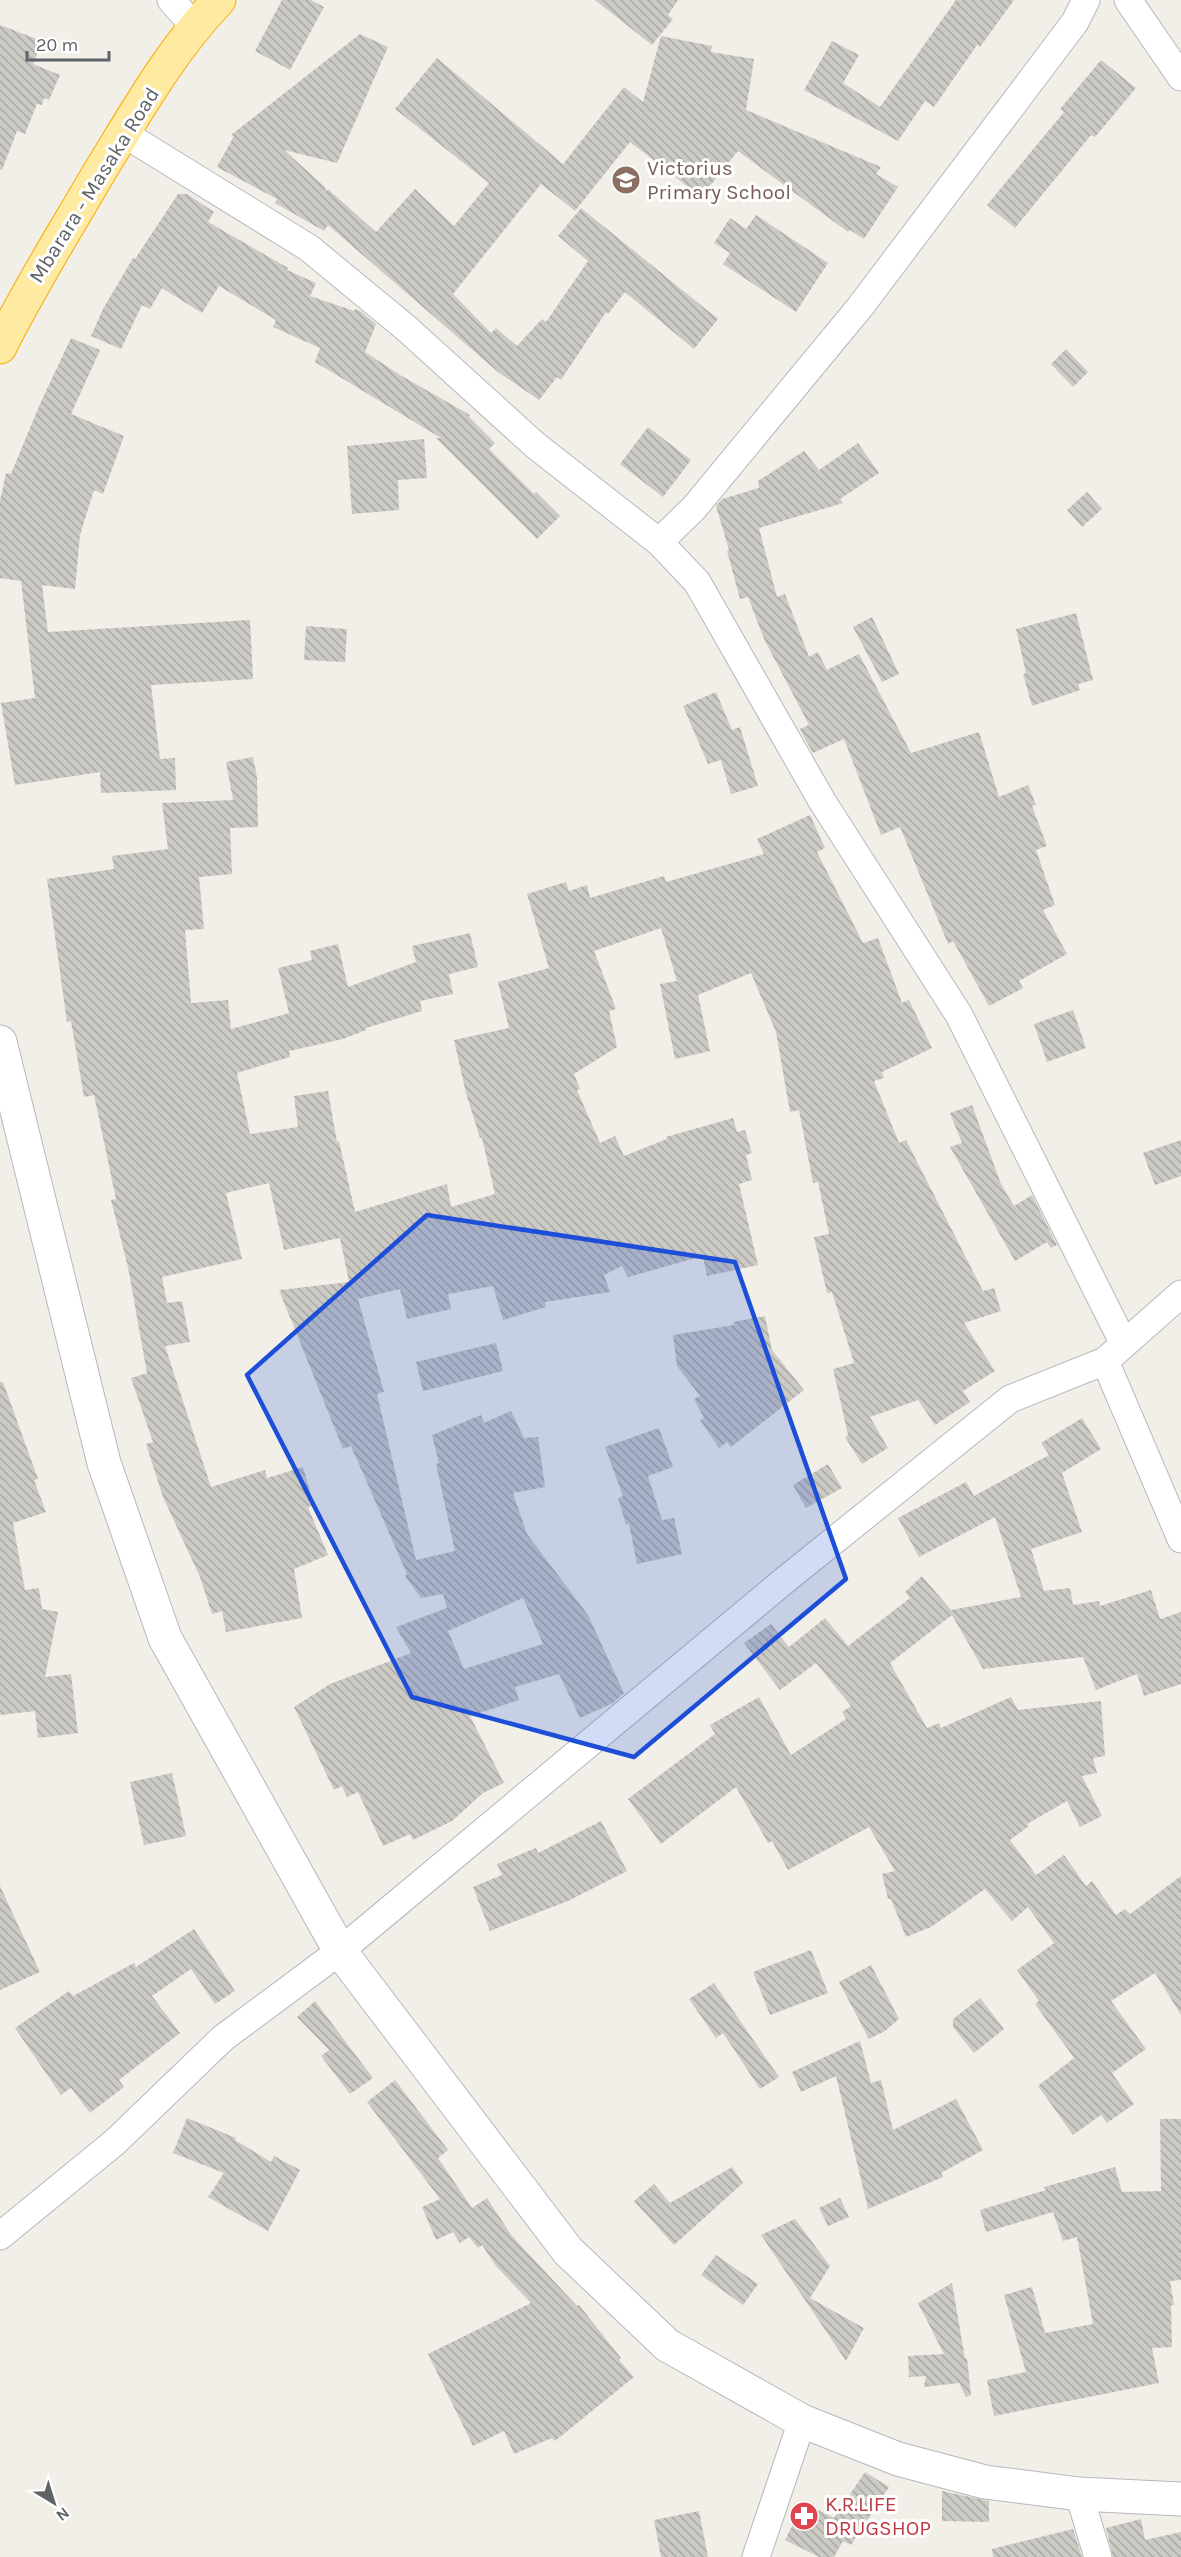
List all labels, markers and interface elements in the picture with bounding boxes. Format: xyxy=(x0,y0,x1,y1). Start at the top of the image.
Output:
scale bar xyxy=(27,24,110,62)
text: 20 m xyxy=(36,34,78,56)
street label: Mbarara - Masaka Road xyxy=(24,83,164,287)
place label: Victorius Primary School xyxy=(647,156,791,204)
school or university icon: Victorius Primary School xyxy=(610,164,642,196)
north arrow xyxy=(24,2473,84,2533)
place label: K.R.LIFE DRUGSHOP xyxy=(825,2492,931,2540)
pharmacy icon: K.R.LIFE DRUGSHOP xyxy=(788,2500,820,2532)
text: N xyxy=(53,2503,73,2525)

